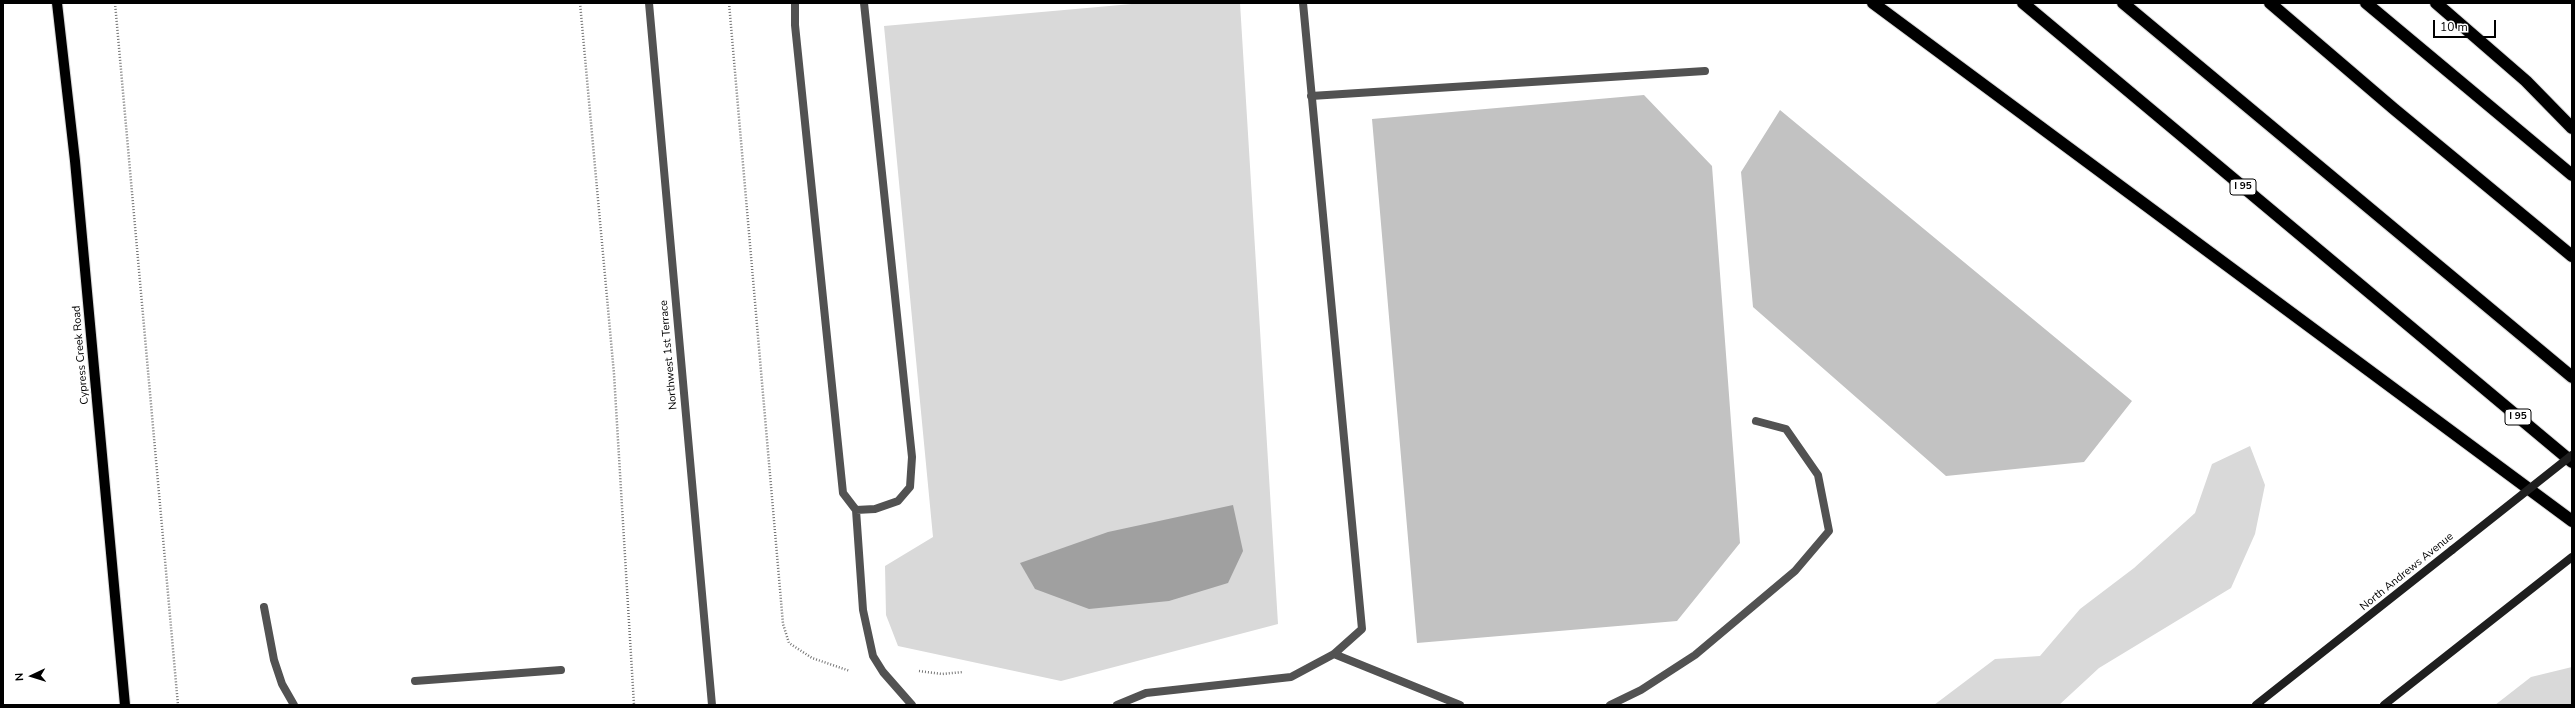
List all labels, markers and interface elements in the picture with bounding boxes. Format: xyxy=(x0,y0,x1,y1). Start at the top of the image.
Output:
scale bar xyxy=(2435,12,2498,38)
text: 10 m xyxy=(2440,19,2468,35)
road number: I 95 xyxy=(2230,179,2256,195)
street label: Northwest 1st Terrace xyxy=(658,300,680,410)
street label: Cypress Creek Road xyxy=(70,305,92,405)
road number: I 95 xyxy=(2505,409,2531,425)
street label: North Andrews Avenue xyxy=(2358,530,2456,614)
north arrow xyxy=(12,656,52,696)
text: N xyxy=(12,672,27,682)

